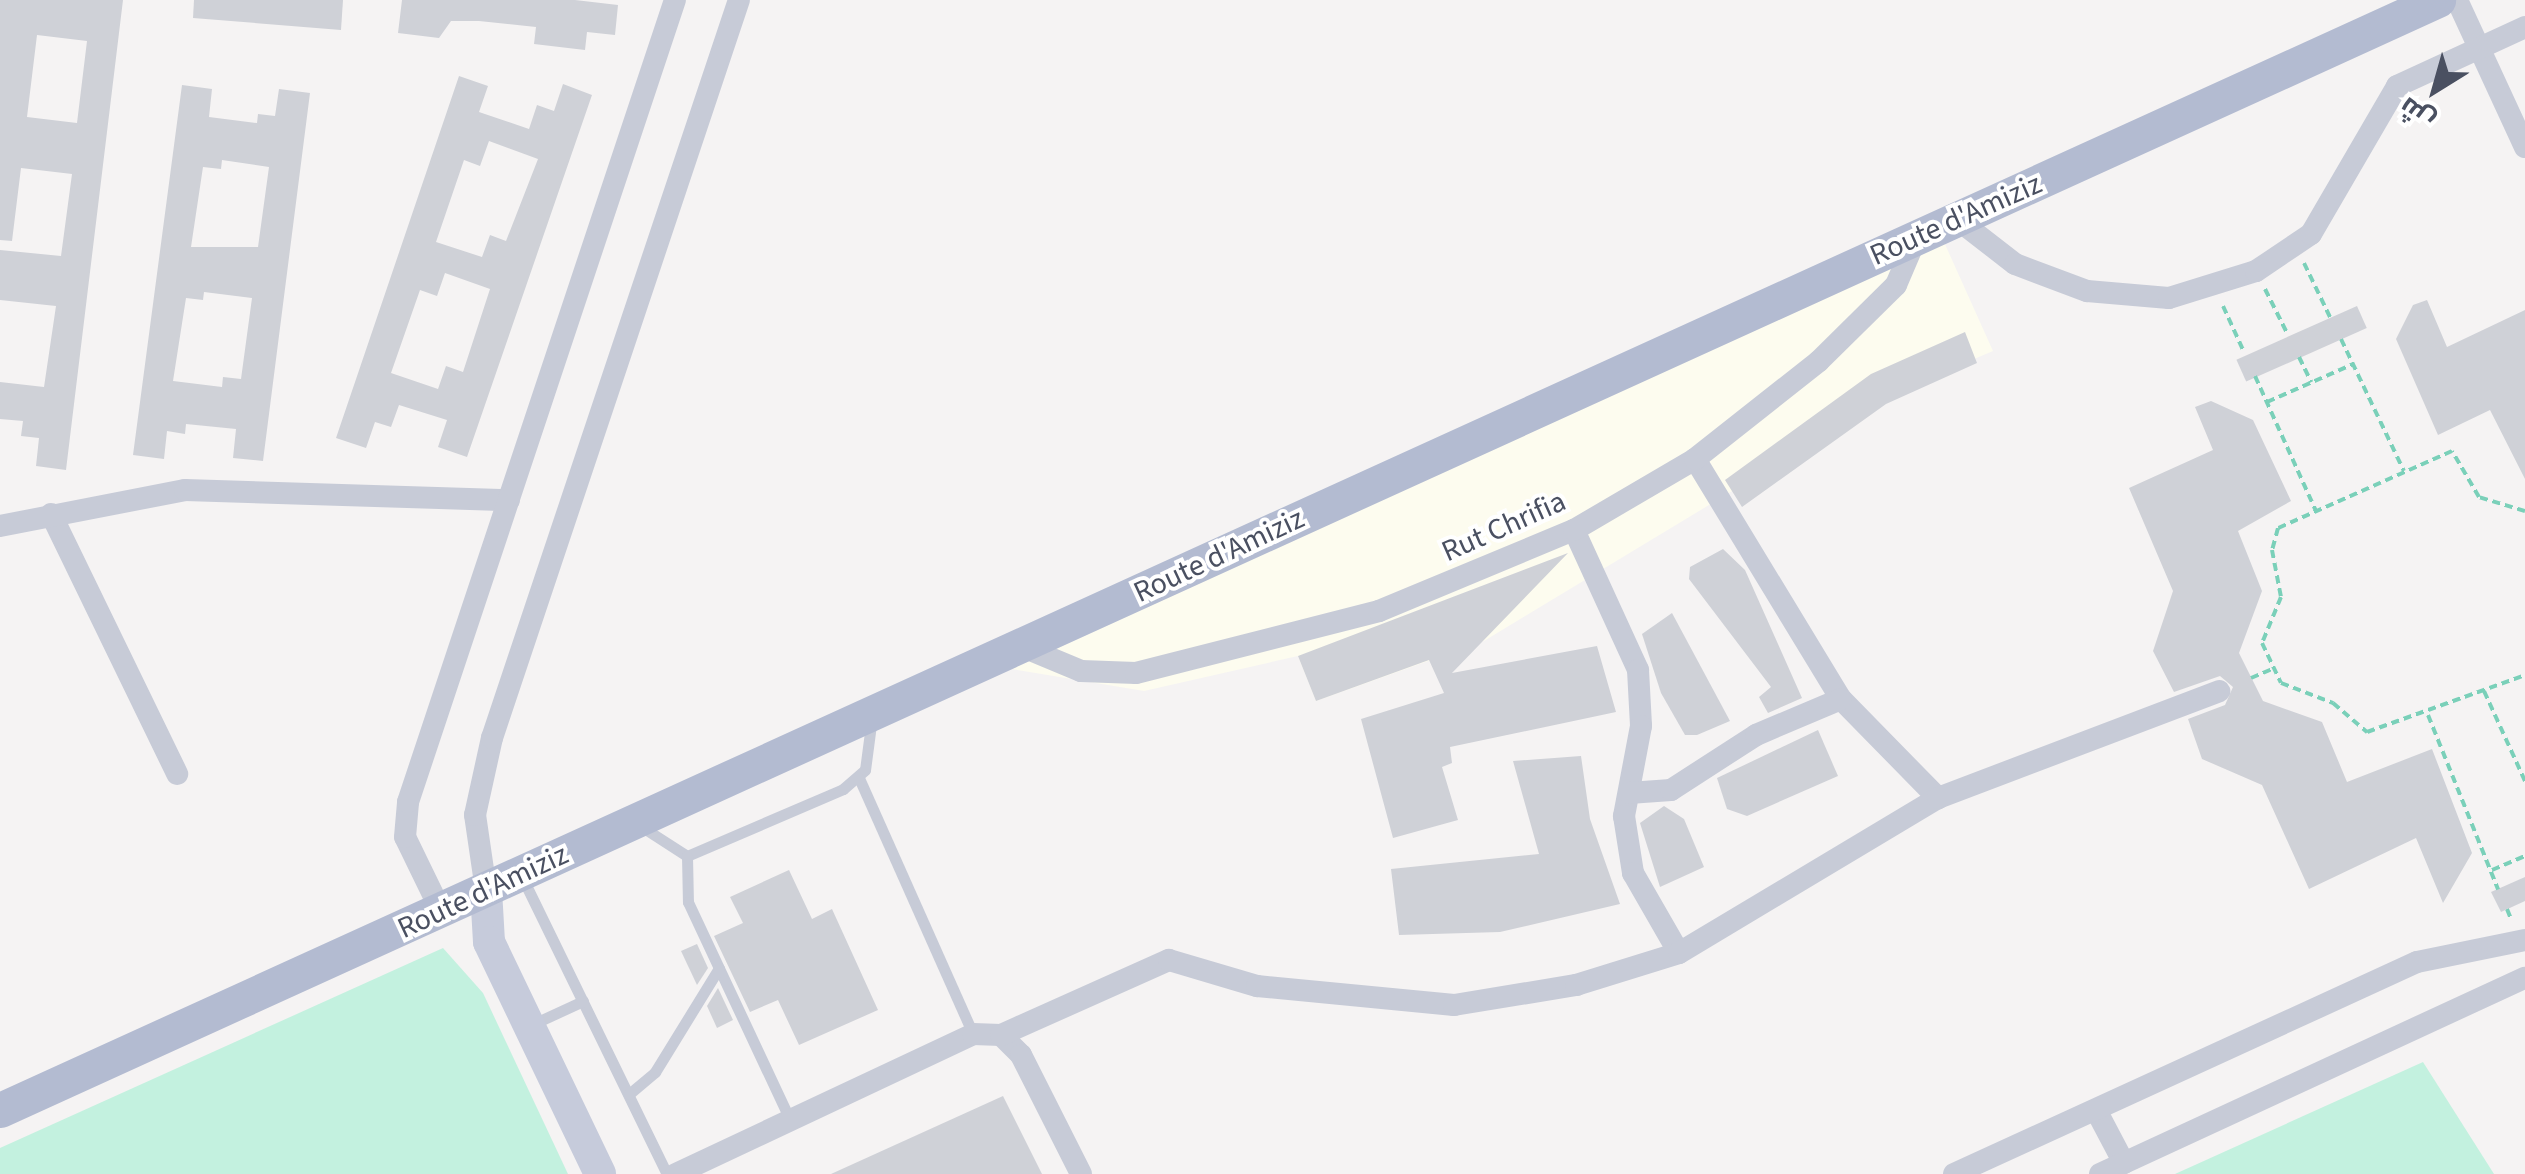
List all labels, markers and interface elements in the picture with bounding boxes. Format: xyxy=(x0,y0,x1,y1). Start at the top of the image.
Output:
north arrow xyxy=(2385,40,2485,140)
text: ش xyxy=(2391,87,2443,141)
street label: Route d'Amiziz xyxy=(1865,166,2047,274)
street label: Rut Chrifia xyxy=(1436,484,1572,570)
street label: Route d'Amiziz xyxy=(1128,501,1310,611)
street label: Route d'Amiziz xyxy=(392,837,574,947)

